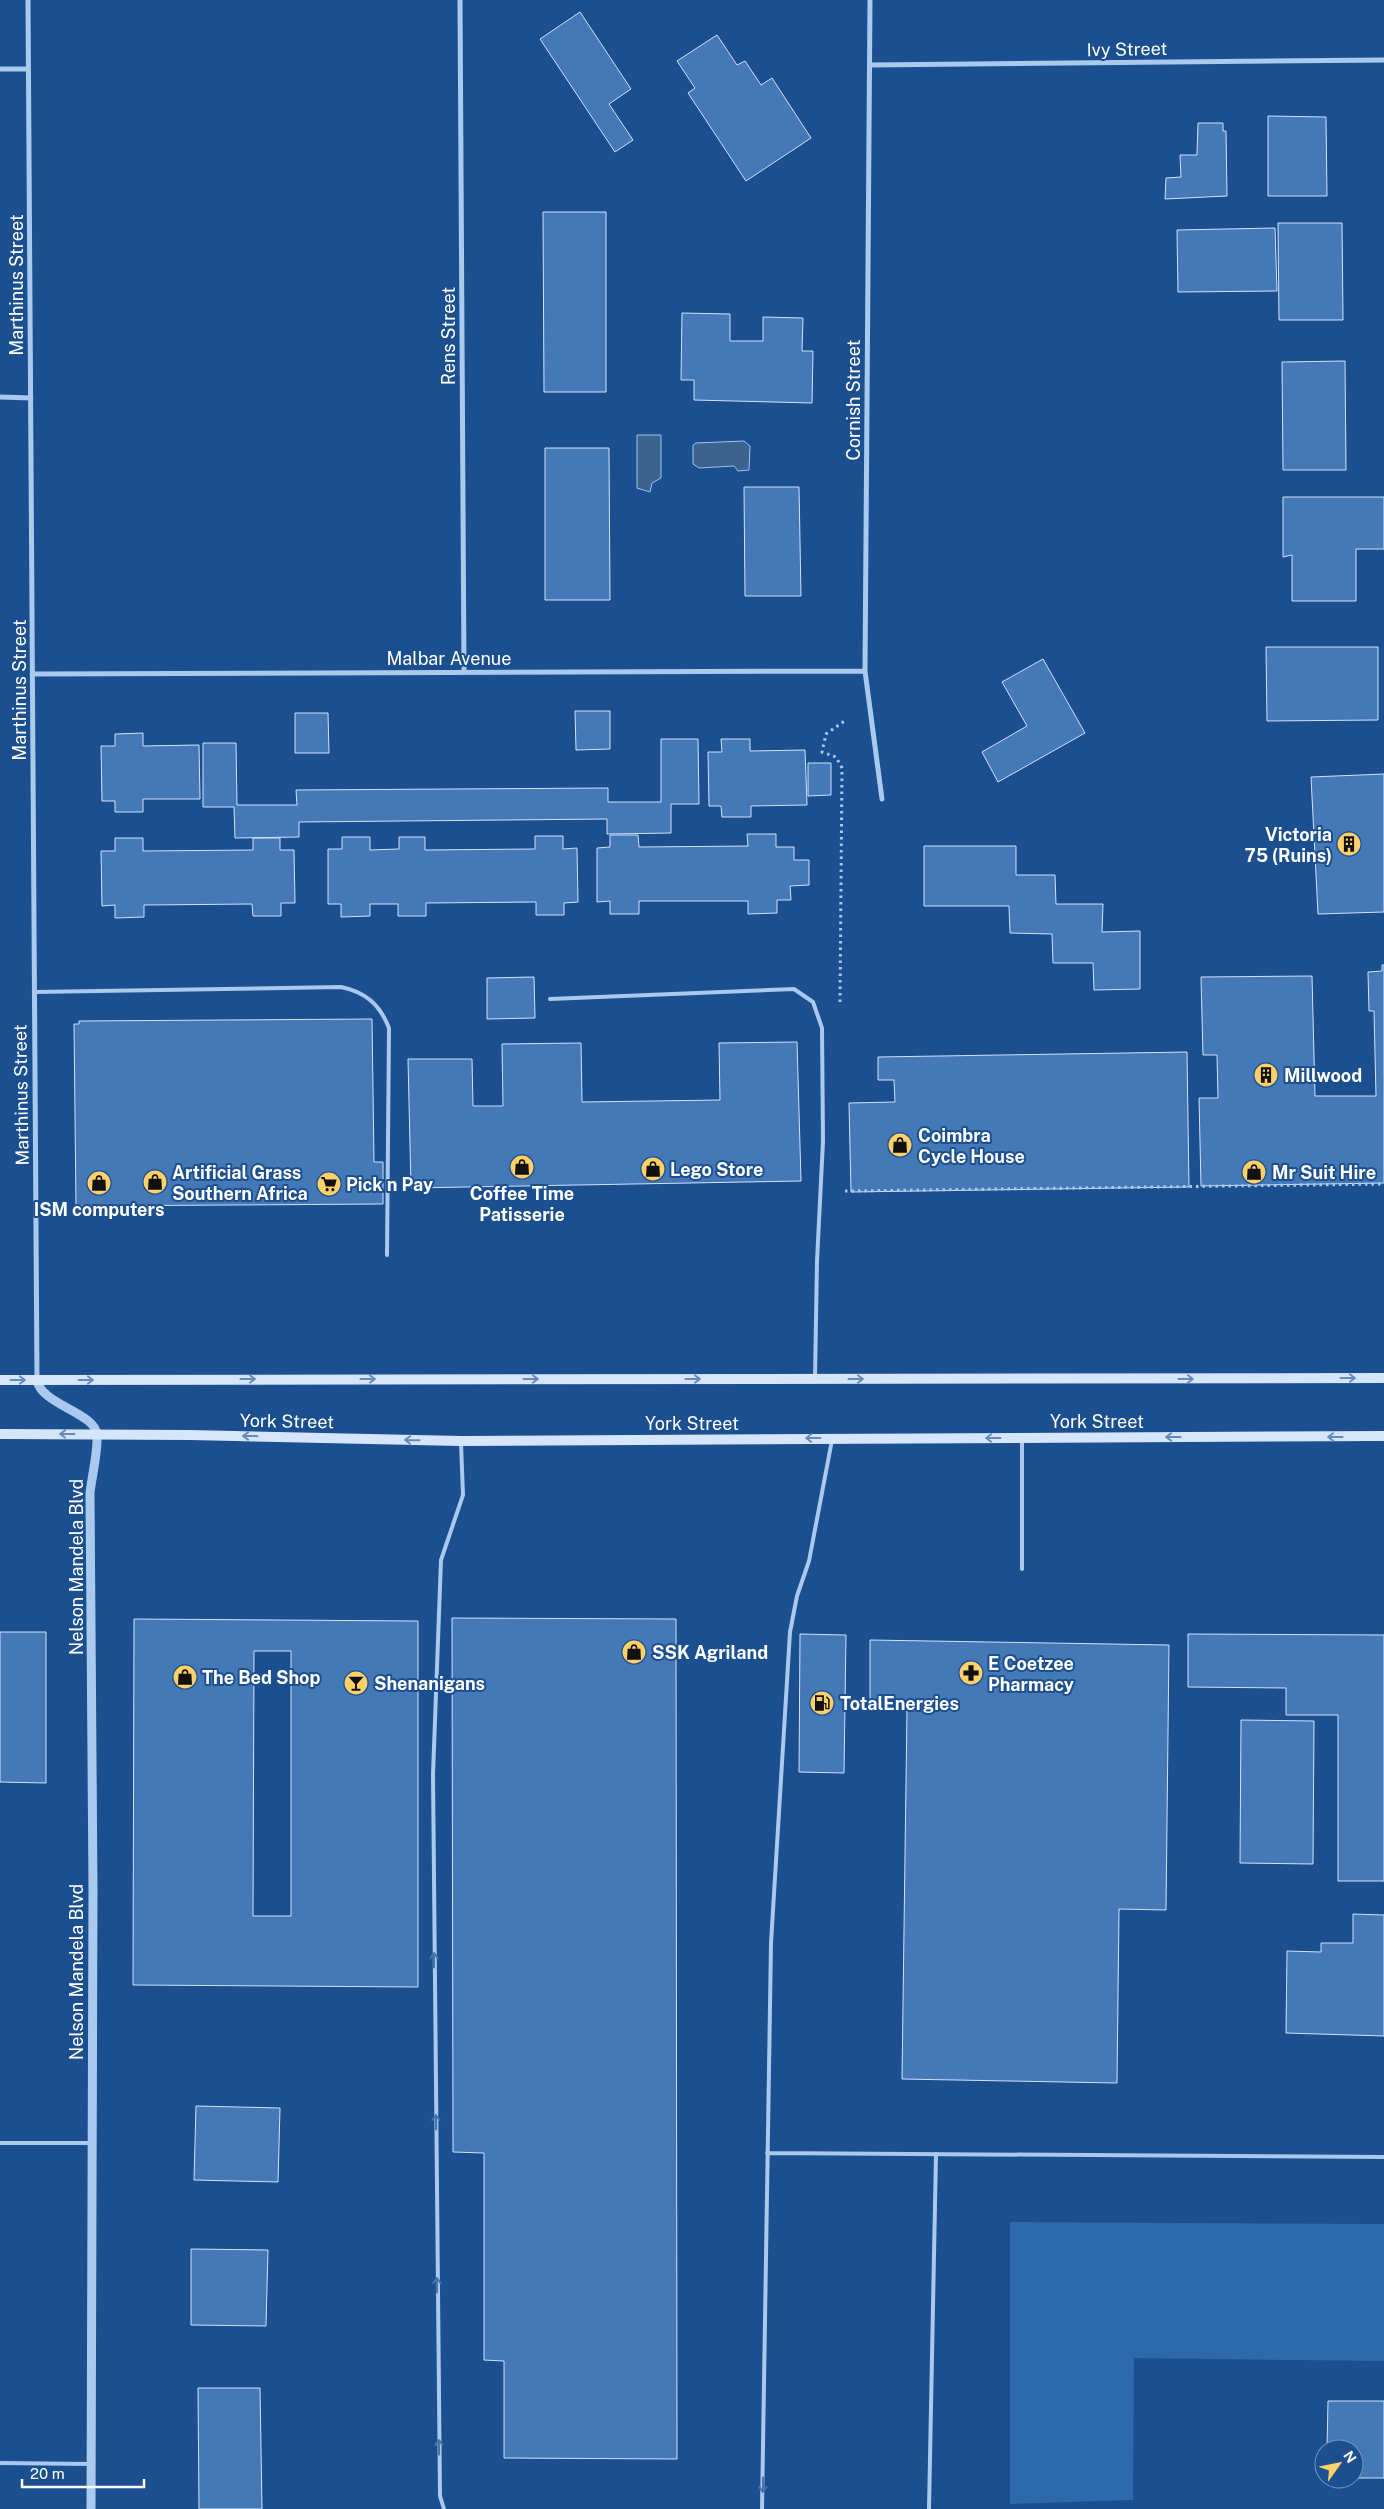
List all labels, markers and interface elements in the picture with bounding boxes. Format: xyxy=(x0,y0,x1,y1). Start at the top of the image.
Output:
street label: Ivy Street xyxy=(1086,38,1168,60)
street label: Marthinus Street xyxy=(6,214,27,356)
street label: Rens Street xyxy=(438,287,459,385)
street label: Cornish Street xyxy=(843,340,864,460)
street label: Marthinus Street xyxy=(9,619,30,761)
street label: Malbar Avenue xyxy=(386,648,512,669)
place label: Victoria 75 (Ruins) xyxy=(1245,824,1332,866)
building icon: Victoria 75 (Ruins) xyxy=(1336,831,1362,857)
street label: Marthinus Street xyxy=(9,1024,33,1166)
building icon: Millwood xyxy=(1253,1062,1279,1088)
place label: Millwood xyxy=(1284,1065,1362,1086)
place label: Coimbra Cycle House xyxy=(918,1125,1025,1167)
shop icon: Coimbra Cycle House xyxy=(887,1132,913,1158)
shop icon: Coffee Time Patisserie xyxy=(509,1154,535,1180)
shop icon: Lego Store xyxy=(640,1156,666,1182)
place label: Lego Store xyxy=(670,1159,763,1180)
shop icon: Mr Suit Hire xyxy=(1241,1159,1267,1185)
place label: Artificial Grass Southern Africa xyxy=(172,1162,308,1204)
place label: Mr Suit Hire xyxy=(1272,1162,1376,1183)
shop icon: Artificial Grass Southern Africa xyxy=(142,1169,168,1195)
shop icon: ISM computers xyxy=(86,1170,112,1196)
supermarket icon: Pick n Pay xyxy=(316,1171,342,1197)
place label: Pick n Pay xyxy=(346,1174,433,1195)
place label: Coffee Time Patisserie xyxy=(470,1183,574,1225)
place label: ISM computers xyxy=(34,1199,164,1220)
one-way arrow xyxy=(1340,1373,1356,1383)
one-way arrow xyxy=(240,1374,256,1384)
one-way arrow xyxy=(360,1374,376,1384)
one-way arrow xyxy=(522,1374,538,1384)
one-way arrow xyxy=(684,1374,701,1384)
one-way arrow xyxy=(847,1374,863,1384)
one-way arrow xyxy=(1177,1374,1193,1384)
one-way arrow xyxy=(10,1375,26,1385)
one-way arrow xyxy=(77,1375,93,1385)
street label: York Street xyxy=(240,1410,334,1432)
street label: York Street xyxy=(1050,1411,1144,1432)
street label: York Street xyxy=(645,1413,739,1434)
one-way arrow xyxy=(59,1430,75,1439)
one-way arrow xyxy=(242,1431,258,1441)
one-way arrow xyxy=(1165,1432,1182,1442)
one-way arrow xyxy=(1328,1432,1344,1441)
one-way arrow xyxy=(805,1433,822,1443)
one-way arrow xyxy=(985,1433,1002,1443)
one-way arrow xyxy=(405,1435,421,1445)
street label: Nelson Mandela Blvd xyxy=(66,1479,87,1655)
shop icon: SSK Agriland xyxy=(621,1639,647,1665)
place label: SSK Agriland xyxy=(652,1642,768,1663)
place label: E Coetzee Pharmacy xyxy=(988,1653,1074,1695)
pharmacy icon: E Coetzee Pharmacy xyxy=(958,1660,984,1686)
shop icon: The Bed Shop xyxy=(172,1664,198,1690)
place label: The Bed Shop xyxy=(202,1667,320,1688)
bar icon: Shenanigans xyxy=(343,1670,369,1696)
place label: Shenanigans xyxy=(374,1673,485,1694)
fuel station icon: TotalEnergies xyxy=(809,1690,835,1716)
place label: TotalEnergies xyxy=(840,1693,959,1714)
street label: Nelson Mandela Blvd xyxy=(66,1884,87,2060)
one-way arrow xyxy=(429,1952,439,1968)
one-way arrow xyxy=(431,2114,440,2130)
one-way arrow xyxy=(433,2277,442,2293)
one-way arrow xyxy=(434,2439,444,2456)
north arrow xyxy=(1314,2439,1364,2489)
text: N xyxy=(1340,2448,1360,2466)
scale bar xyxy=(22,2456,145,2488)
text: 20 m xyxy=(30,2465,65,2482)
one-way arrow xyxy=(758,2476,768,2493)

